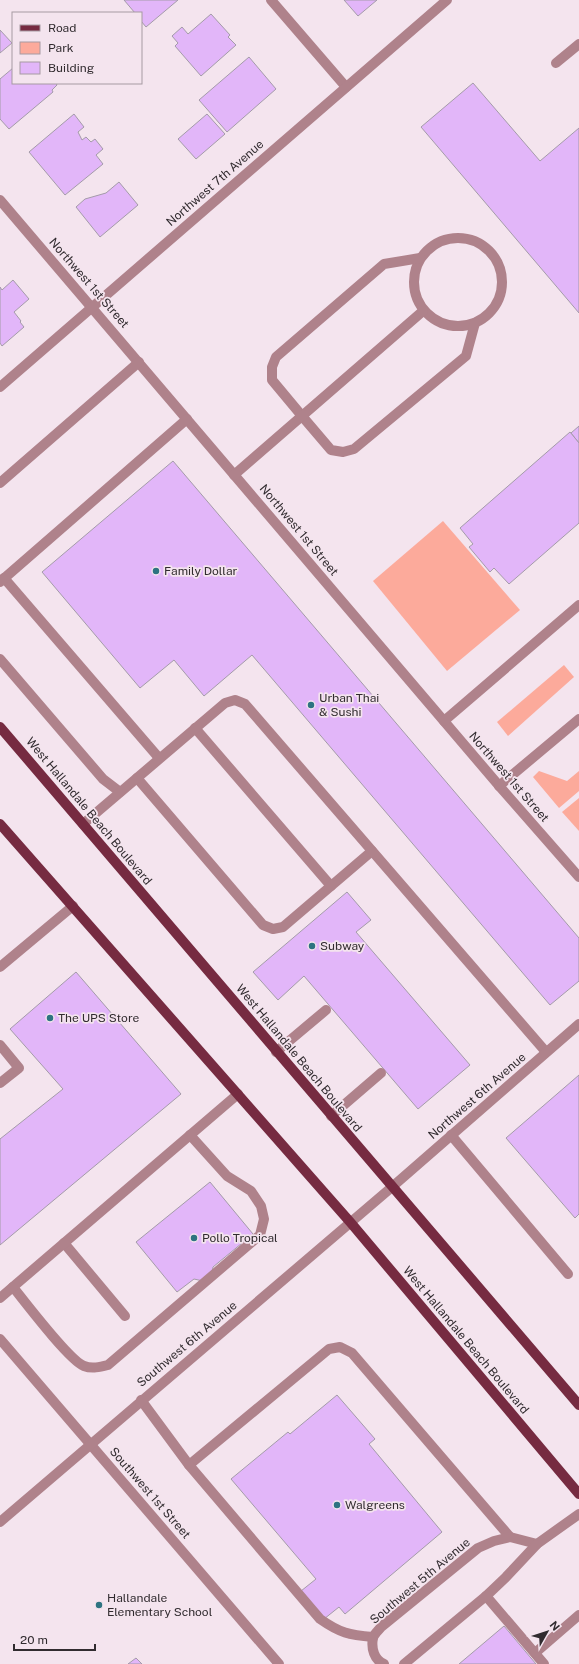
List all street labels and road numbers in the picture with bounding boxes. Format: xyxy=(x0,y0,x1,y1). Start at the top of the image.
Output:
street label: Northwest 7th Avenue xyxy=(164,137,267,229)
street label: Northwest 1st Street xyxy=(46,235,132,331)
street label: Northwest 1st Street xyxy=(257,482,341,579)
street label: Northwest 1st Street xyxy=(466,729,552,825)
street label: West Hallandale Beach Boulevard xyxy=(23,734,155,888)
street label: West Hallandale Beach Boulevard xyxy=(233,981,365,1135)
street label: Northwest 6th Avenue xyxy=(425,1050,529,1142)
street label: West Hallandale Beach Boulevard xyxy=(400,1263,532,1417)
street label: Southwest 6th Avenue xyxy=(134,1298,240,1390)
street label: Southwest 1st Street xyxy=(107,1445,194,1542)
street label: Southwest 5th Avenue xyxy=(367,1535,473,1627)

